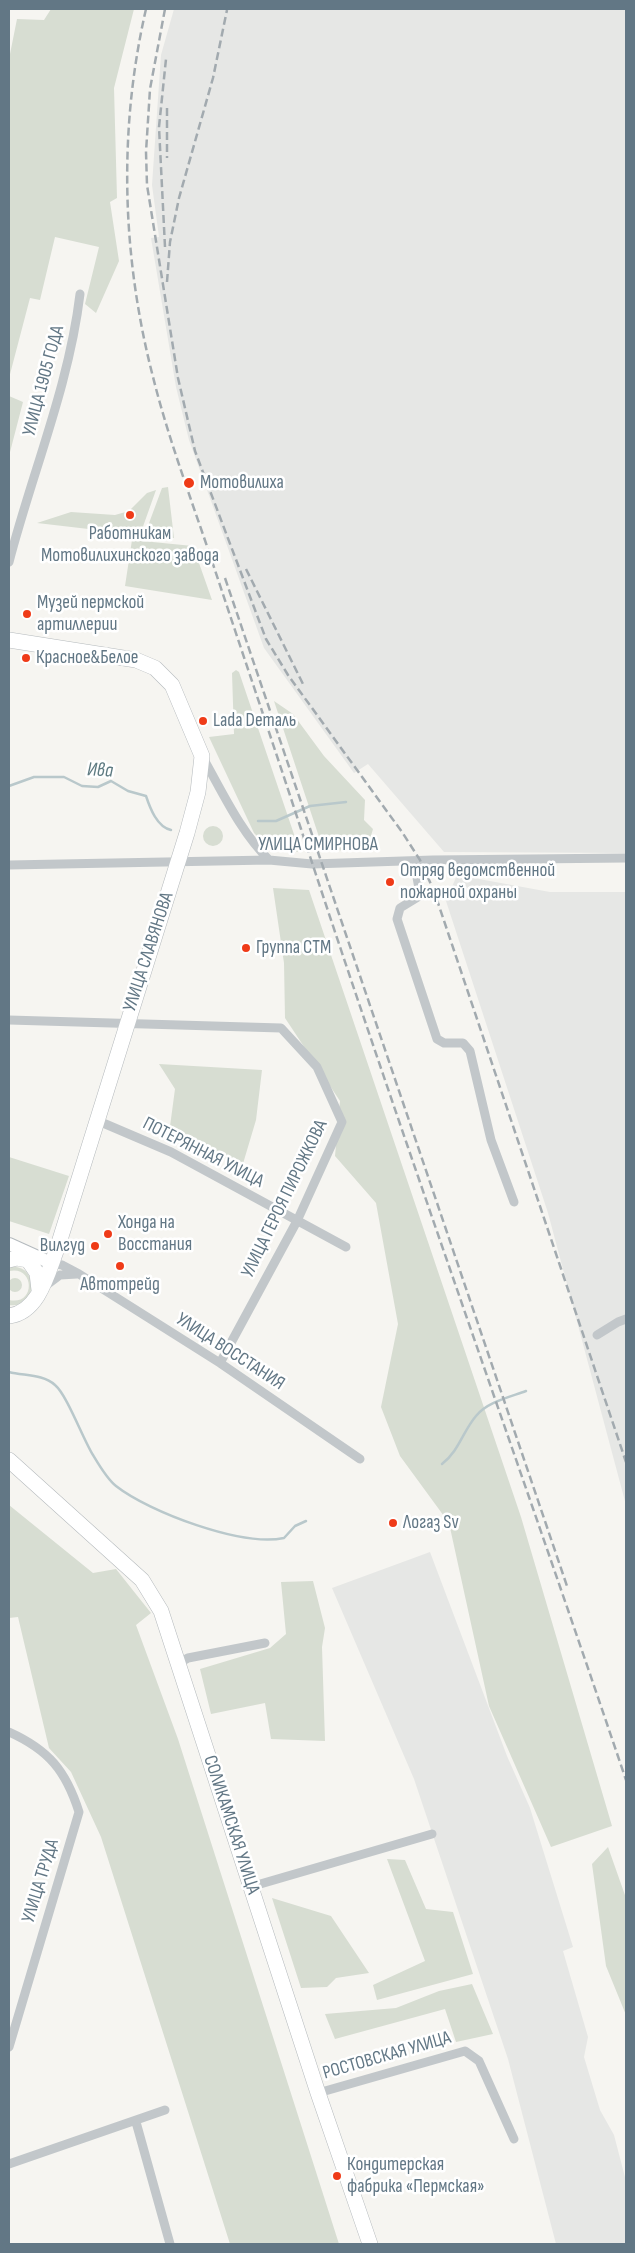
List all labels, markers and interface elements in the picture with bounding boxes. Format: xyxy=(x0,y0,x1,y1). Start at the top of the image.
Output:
street label: УЛИЦА 1905 ГОДА xyxy=(18,323,70,439)
place label: Мотовилиха xyxy=(200,472,284,494)
marker: Мотовилиха xyxy=(182,476,196,490)
marker: Работникам Мотовилихинского завода xyxy=(124,509,136,521)
place label: Работникам Мотовилихинского завода xyxy=(41,523,219,567)
place label: Музей пермской артиллерии xyxy=(37,592,144,636)
marker: Музей пермской артиллерии xyxy=(21,608,33,620)
place label: Красное&Белое xyxy=(36,647,138,669)
marker: Красное&Белое xyxy=(20,652,32,664)
place label: Lada Dеталь xyxy=(213,710,296,732)
marker: Lada Dеталь xyxy=(197,715,209,727)
water label: Ива xyxy=(86,758,114,784)
street label: УЛИЦА СМИРНОВА xyxy=(258,834,378,856)
place label: Отряд ведомственной пожарной охраны xyxy=(400,860,555,904)
marker: Отряд ведомственной пожарной охраны xyxy=(384,876,396,888)
street label: УЛИЦА СЛАВЯНОВА xyxy=(119,889,179,1015)
place label: Группа СТМ xyxy=(256,937,331,959)
marker: Группа СТМ xyxy=(240,942,252,954)
street label: ПОТЕРЯННАЯ УЛИЦА xyxy=(139,1113,267,1193)
street label: УЛИЦА ГЕРОЯ ПИРОЖКОВА xyxy=(237,1116,333,1282)
place label: Хонда на Восстания xyxy=(118,1212,192,1256)
marker: Хонда на Восстания xyxy=(102,1228,114,1240)
place label: Вилгуд xyxy=(40,1235,85,1257)
marker: Вилгуд xyxy=(89,1240,101,1252)
marker: Автотрейд xyxy=(114,1260,126,1272)
place label: Автотрейд xyxy=(80,1274,160,1296)
street label: УЛИЦА ВОССТАНИЯ xyxy=(171,1308,289,1396)
place label: Логаз Sv xyxy=(403,1512,459,1534)
marker: Логаз Sv xyxy=(387,1517,399,1529)
street label: СОЛИКАМСКАЯ УЛИЦА xyxy=(198,1753,264,1897)
street label: УЛИЦА ТРУДА xyxy=(17,1836,65,1926)
street label: РОСТОВСКАЯ УЛИЦА xyxy=(320,2027,454,2085)
place label: Кондитерская фабрика «Пермская» xyxy=(347,2154,485,2198)
marker: Кондитерская фабрика «Пермская» xyxy=(331,2170,343,2182)

